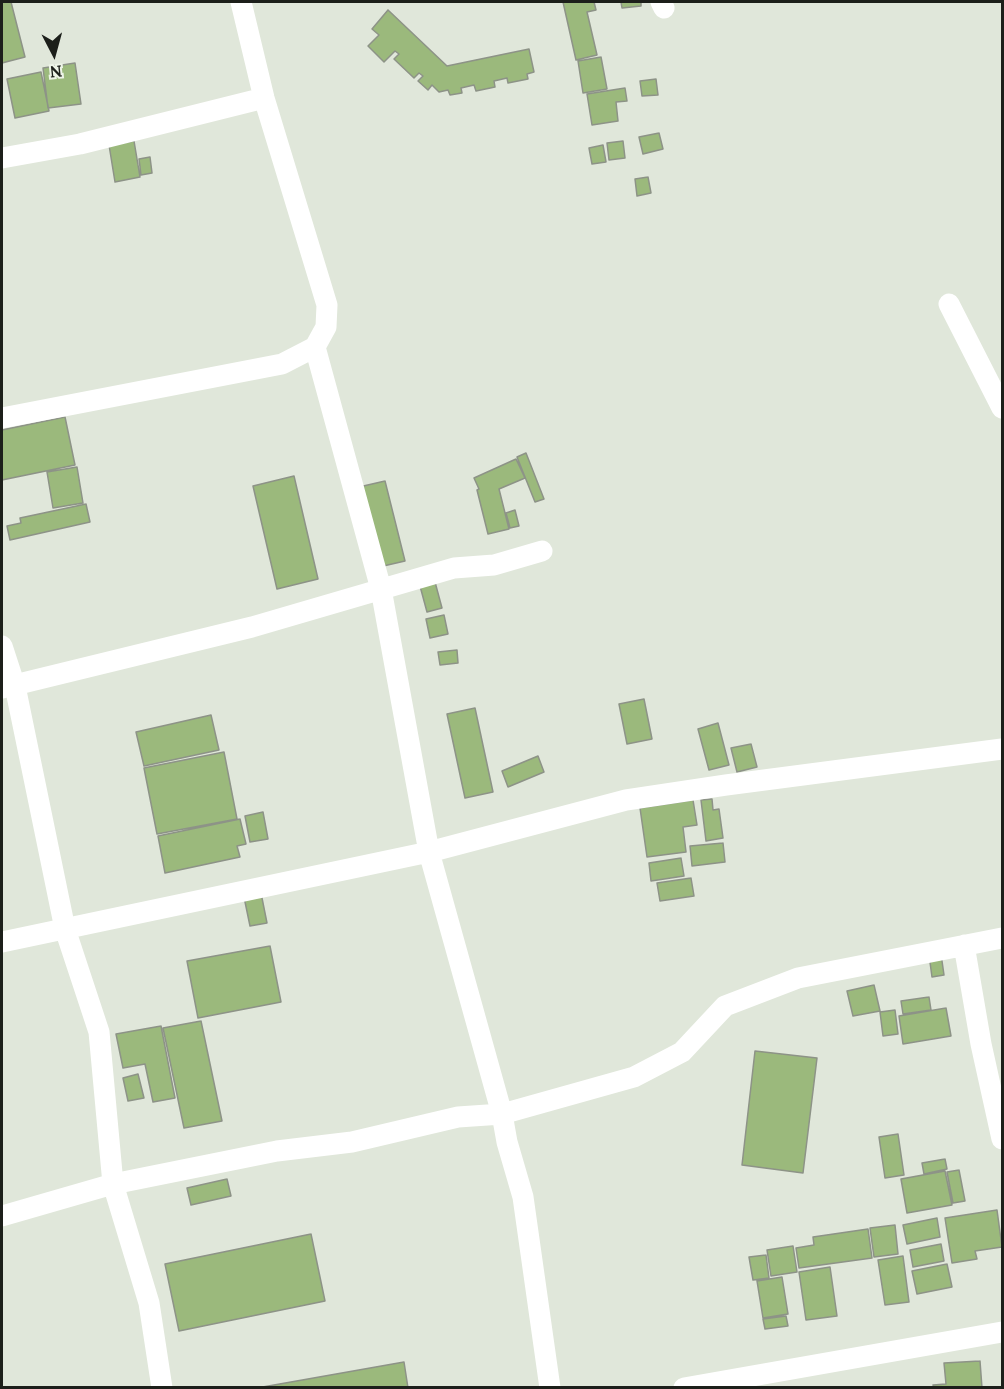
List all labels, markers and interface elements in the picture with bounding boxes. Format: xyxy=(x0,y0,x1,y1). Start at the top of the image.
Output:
north arrow xyxy=(24,24,84,84)
text: N xyxy=(49,61,63,82)

